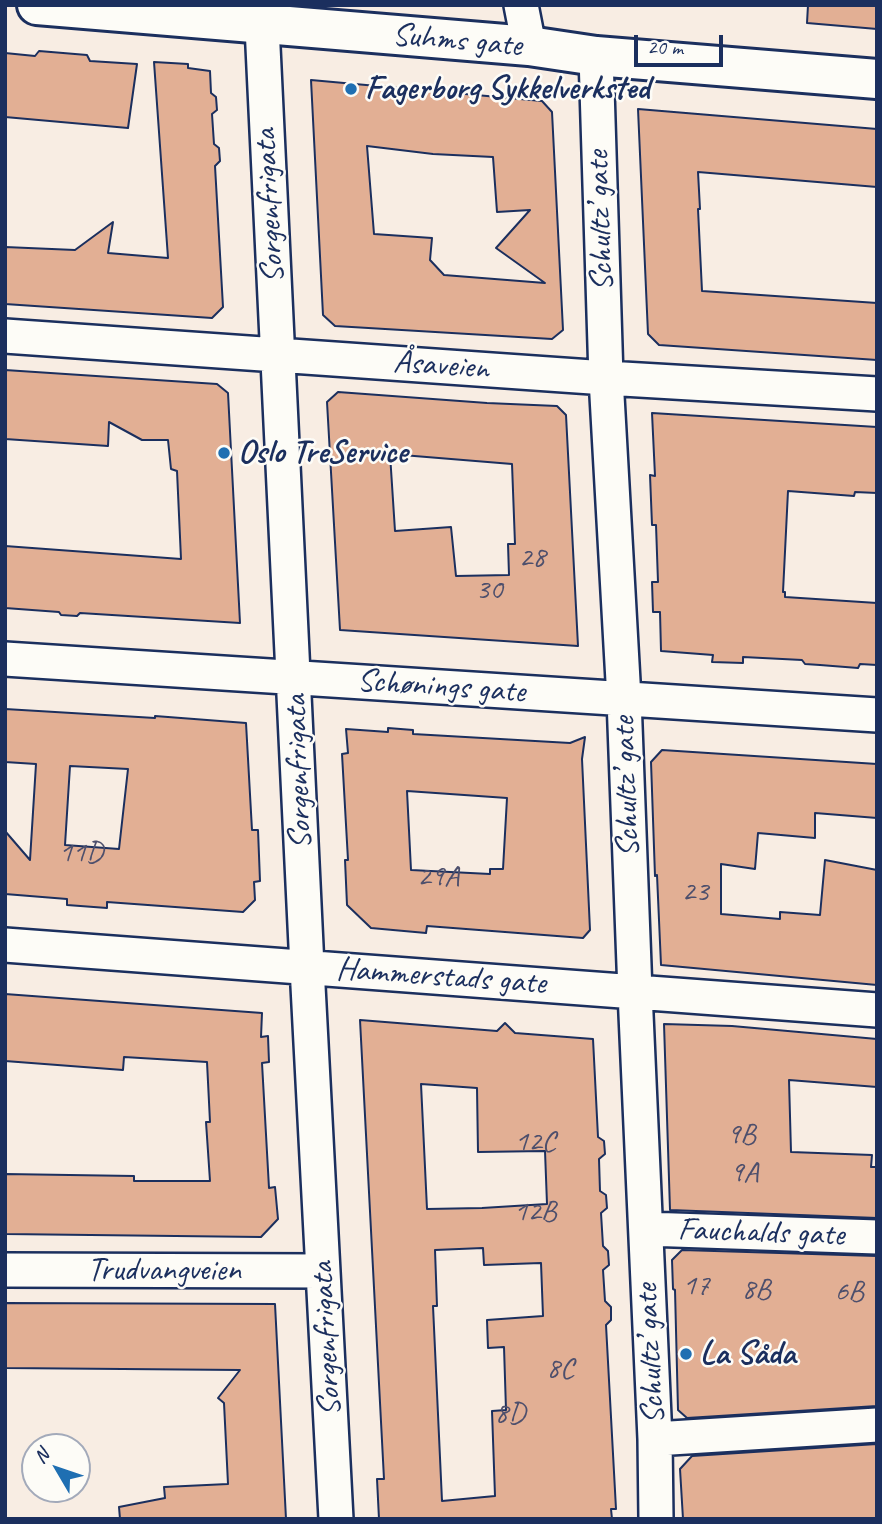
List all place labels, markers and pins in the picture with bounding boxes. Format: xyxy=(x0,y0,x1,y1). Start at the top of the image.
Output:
place label: Fagerborg Sykkelverksted xyxy=(365,69,649,109)
marker: Fagerborg Sykkelverksted xyxy=(343,81,359,97)
place label: Oslo TreService xyxy=(238,433,407,473)
marker: Oslo TreService xyxy=(216,445,232,461)
place label: La Såda xyxy=(700,1334,796,1374)
marker: La Såda xyxy=(678,1346,694,1362)

